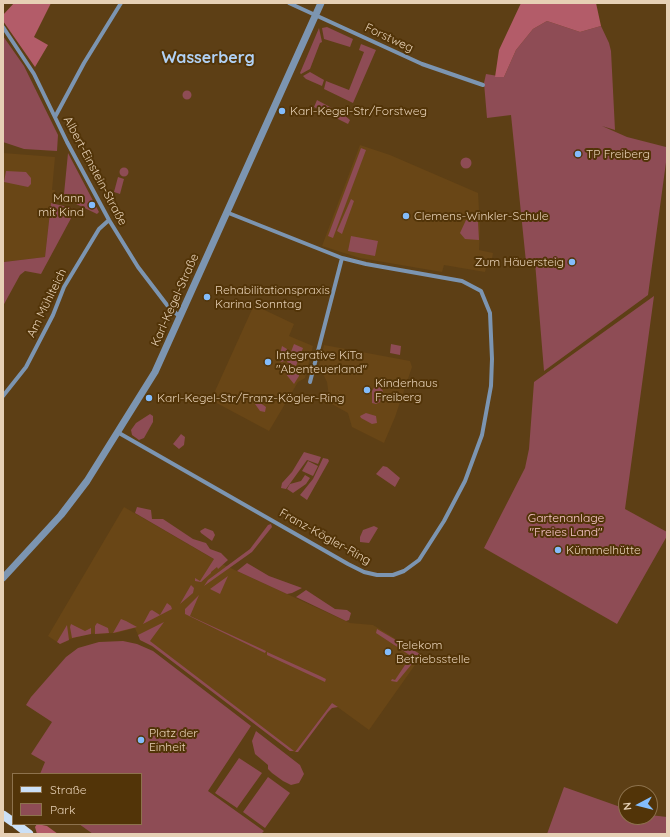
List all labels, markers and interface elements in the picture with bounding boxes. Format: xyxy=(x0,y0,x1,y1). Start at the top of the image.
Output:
street label: Forstweg xyxy=(362,21,416,55)
district label: Wasserberg xyxy=(161,48,255,68)
place label: Karl-Kegel-Str/Forstweg xyxy=(290,104,427,118)
marker: Karl-Kegel-Str/Forstweg xyxy=(277,106,287,116)
street label: Albert-Einstein-Straße xyxy=(60,114,130,228)
place label: TP Freiberg xyxy=(586,147,650,161)
marker: TP Freiberg xyxy=(573,149,583,159)
place label: Mann mit Kind xyxy=(38,191,84,219)
marker: Mann mit Kind xyxy=(87,200,97,210)
place label: Clemens-Winkler-Schule xyxy=(414,209,548,223)
marker: Clemens-Winkler-Schule xyxy=(401,211,411,221)
street label: Karl-Kegel-Straße xyxy=(148,251,202,349)
place label: Zum Häuersteig xyxy=(475,255,564,269)
marker: Zum Häuersteig xyxy=(567,257,577,267)
street label: Am Mühlteich xyxy=(24,266,70,340)
place label: Rehabilitationspraxis Karina Sonntag xyxy=(215,283,330,311)
marker: Rehabilitationspraxis Karina Sonntag xyxy=(202,292,212,302)
place label: Integrative KiTa "Abenteuerland" xyxy=(276,348,367,376)
marker: Integrative KiTa "Abenteuerland" xyxy=(263,357,273,367)
place label: Kinderhaus Freiberg xyxy=(375,376,438,404)
marker: Kinderhaus Freiberg xyxy=(362,385,372,395)
place label: Karl-Kegel-Str/Franz-Kögler-Ring xyxy=(157,391,345,405)
marker: Karl-Kegel-Str/Franz-Kögler-Ring xyxy=(144,393,154,403)
street label: Franz-Kögler-Ring xyxy=(277,506,373,568)
park label: Gartenanlage "Freies Land" xyxy=(528,511,604,539)
place label: Kümmelhütte xyxy=(566,543,641,557)
marker: Kümmelhütte xyxy=(553,545,563,555)
place label: Telekom Betriebsstelle xyxy=(396,638,470,666)
marker: Telekom Betriebsstelle xyxy=(383,647,393,657)
place label: Platz der Einheit xyxy=(149,726,198,754)
marker: Platz der Einheit xyxy=(136,735,146,745)
legend xyxy=(12,773,142,825)
text: Straße xyxy=(50,782,87,797)
north arrow xyxy=(618,785,658,825)
text: N xyxy=(620,801,635,811)
text: Park xyxy=(50,802,75,817)

